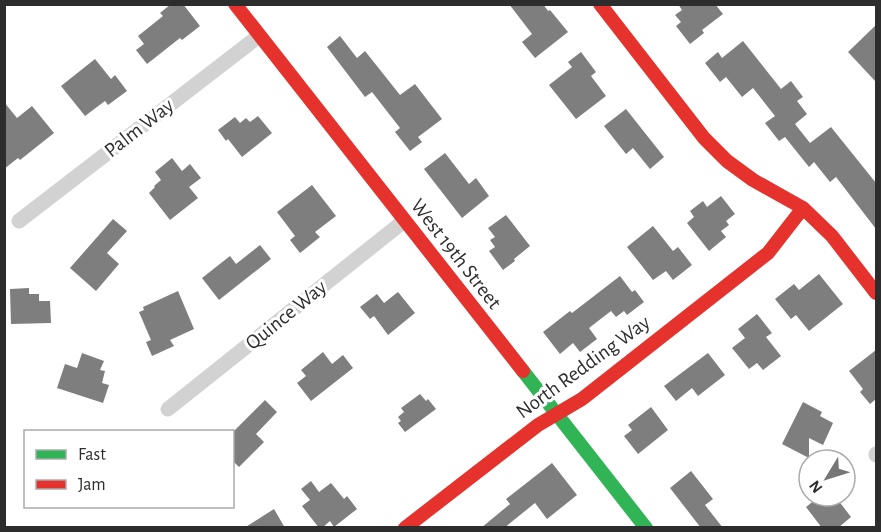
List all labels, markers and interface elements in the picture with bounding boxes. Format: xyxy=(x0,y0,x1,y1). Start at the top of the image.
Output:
street label: Palm Way xyxy=(100,95,178,161)
street label: West 19th Street xyxy=(407,195,505,313)
street label: Quince Way xyxy=(242,276,330,354)
street label: North Redding Way xyxy=(512,312,654,422)
legend xyxy=(24,430,234,508)
text: Fast xyxy=(78,446,106,464)
north arrow xyxy=(797,448,857,508)
text: Jam xyxy=(78,476,106,494)
text: N xyxy=(806,477,826,496)

